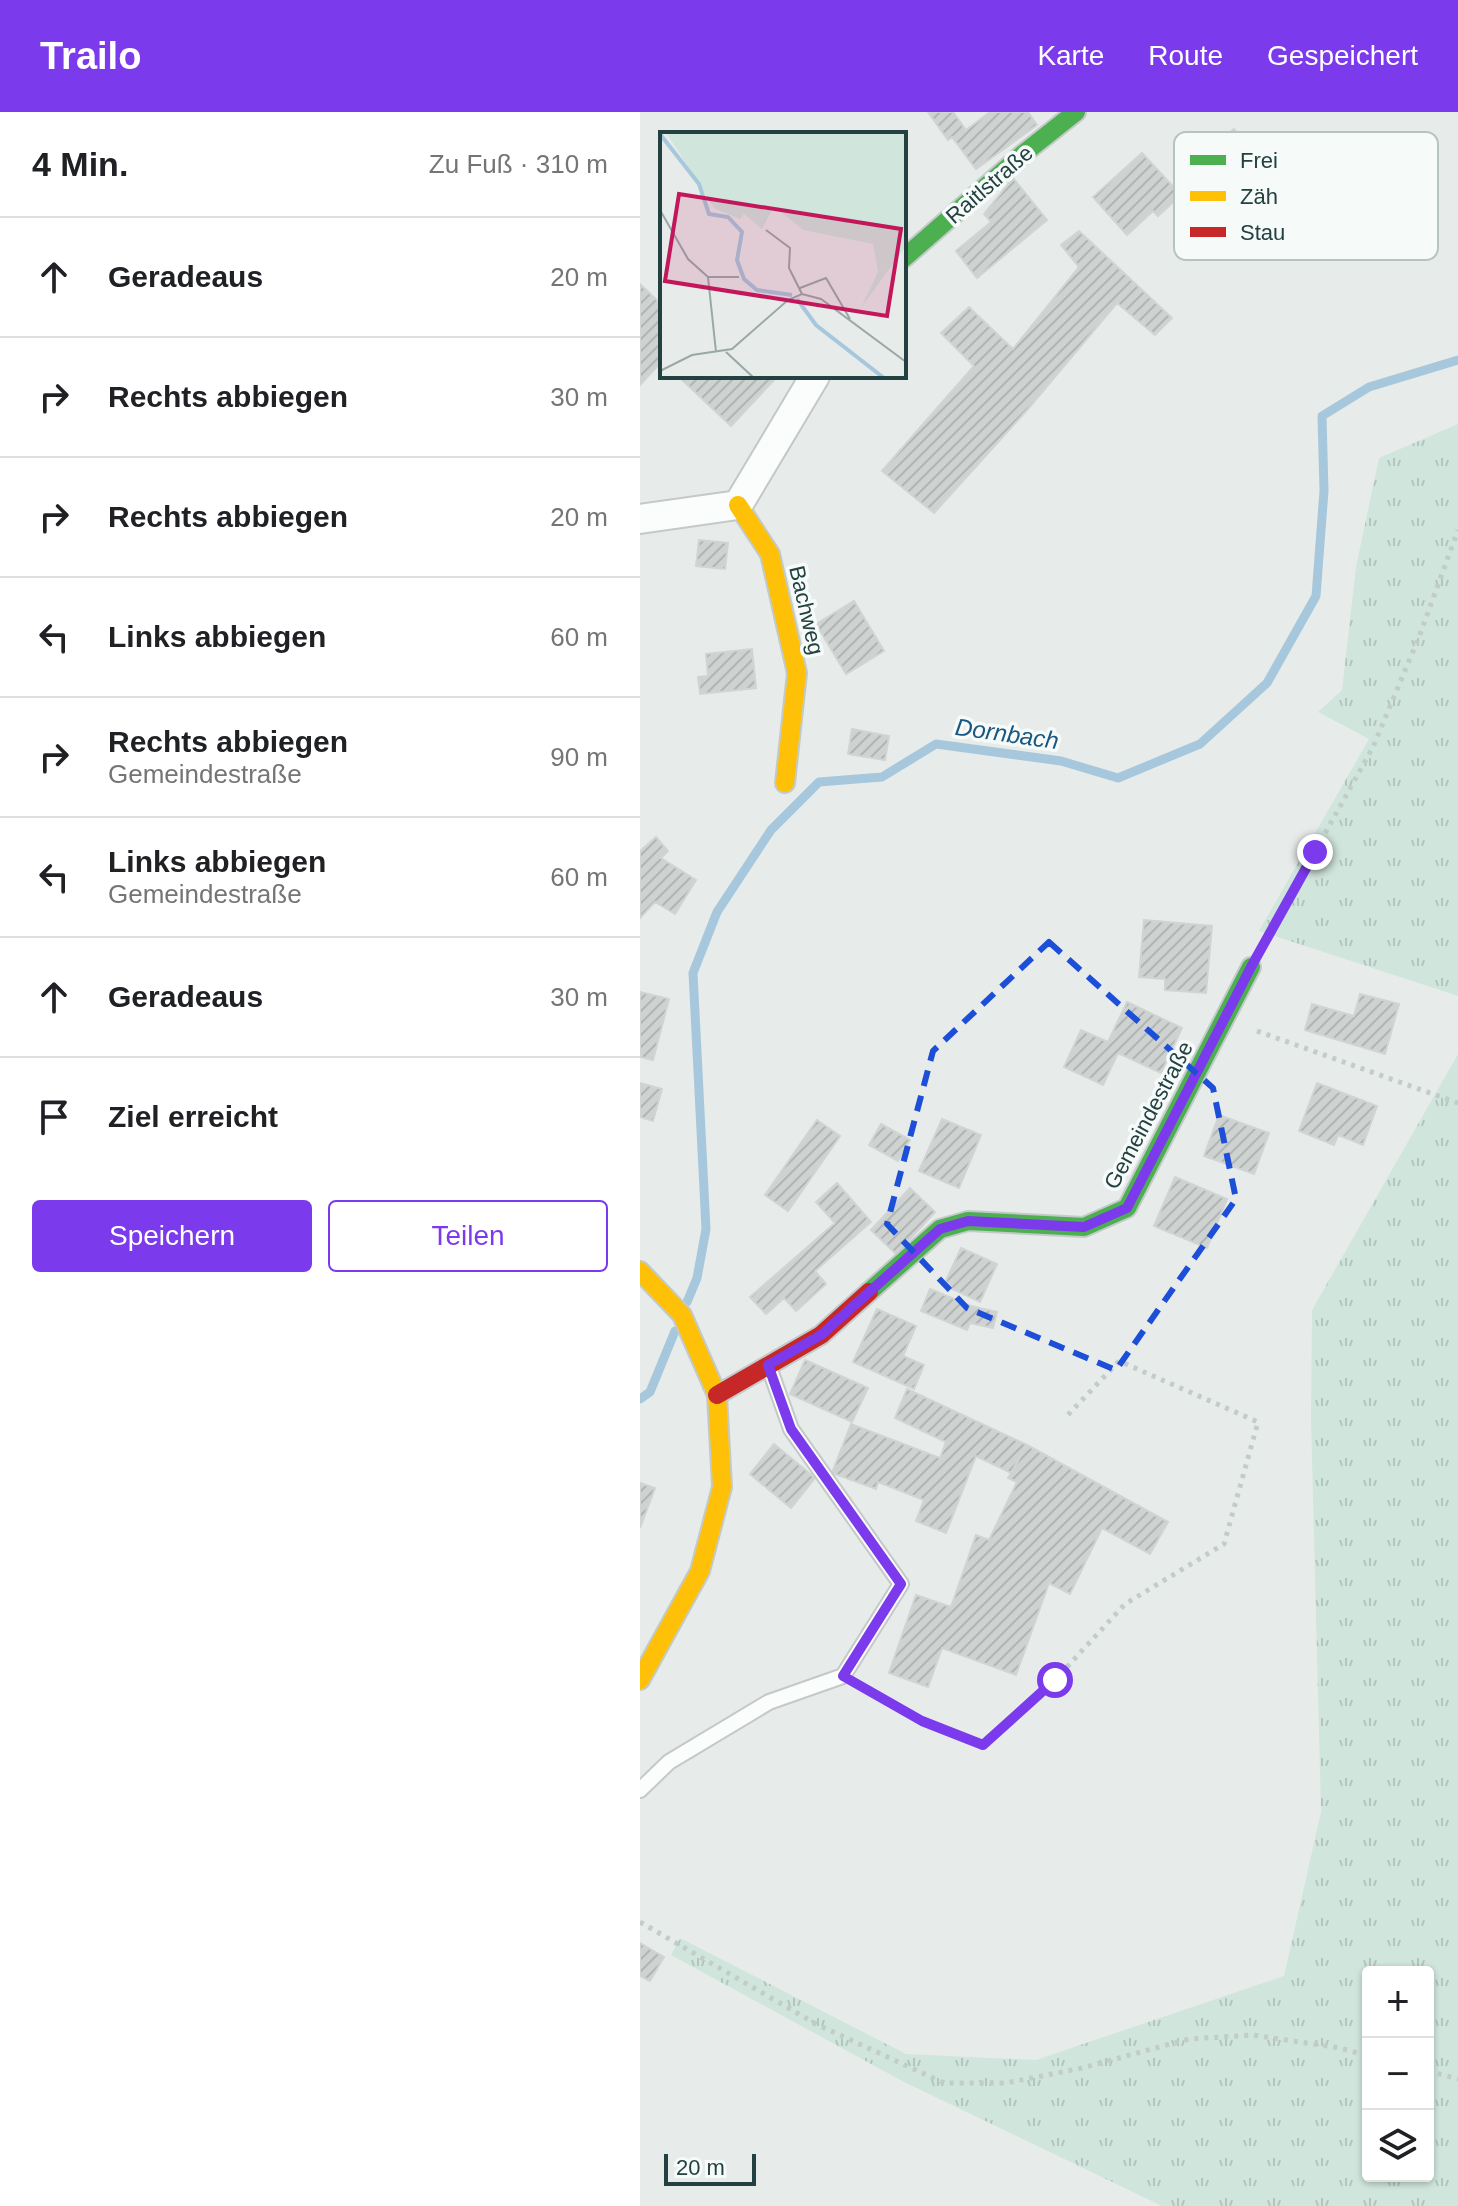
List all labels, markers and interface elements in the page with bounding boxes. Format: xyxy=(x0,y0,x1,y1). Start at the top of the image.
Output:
text: Trailo xyxy=(40,35,141,77)
text: Karte xyxy=(1037,40,1104,71)
text: Route xyxy=(1148,40,1223,71)
text: Gespeichert xyxy=(1267,40,1418,71)
inset map xyxy=(660,132,906,378)
legend xyxy=(1174,132,1438,260)
street label: Raitlstraße xyxy=(941,140,1038,229)
text: 4 Min. xyxy=(32,145,128,183)
text: Frei xyxy=(1240,148,1278,173)
text: Zu Fuß · 310 m xyxy=(429,149,608,179)
text: Zäh xyxy=(1240,184,1278,209)
text: Stau xyxy=(1240,220,1285,245)
icon: ahead xyxy=(32,255,76,299)
text: Geradeaus xyxy=(108,260,263,293)
text: 20 m xyxy=(550,262,608,292)
icon: right xyxy=(32,375,76,419)
text: Rechts abbiegen xyxy=(108,380,348,413)
text: 30 m xyxy=(550,382,608,412)
icon: right xyxy=(32,495,76,539)
text: Rechts abbiegen xyxy=(108,500,348,533)
text: 20 m xyxy=(550,502,608,532)
street label: Bachweg xyxy=(784,563,829,657)
icon: left xyxy=(32,615,76,659)
text: Links abbiegen xyxy=(108,620,326,653)
text: 60 m xyxy=(550,622,608,652)
water label: Dornbach xyxy=(954,713,1060,754)
text: Rechts abbiegen xyxy=(108,725,348,758)
icon: right xyxy=(32,735,76,779)
text: 90 m xyxy=(550,742,608,772)
text: Gemeindestraße xyxy=(108,759,302,789)
route end xyxy=(1297,834,1333,870)
text: Links abbiegen xyxy=(108,845,326,878)
icon: left xyxy=(32,855,76,899)
text: 60 m xyxy=(550,862,608,892)
text: Gemeindestraße xyxy=(108,879,302,909)
icon: ahead xyxy=(32,975,76,1019)
text: Geradeaus xyxy=(108,980,263,1013)
text: 30 m xyxy=(550,982,608,1012)
street label: Gemeindestraße xyxy=(1099,1037,1198,1193)
icon: arrive xyxy=(32,1095,76,1139)
text: Ziel erreicht xyxy=(108,1100,278,1133)
button: Speichern xyxy=(32,1200,312,1272)
button: Teilen xyxy=(328,1200,608,1272)
route start xyxy=(1037,1662,1073,1698)
map controls xyxy=(1362,1966,1434,2182)
button: + xyxy=(1362,1966,1434,2038)
button: − xyxy=(1362,2038,1434,2110)
button: layers xyxy=(1362,2110,1434,2182)
scale bar xyxy=(664,2150,756,2186)
text: 20 m xyxy=(676,2155,725,2180)

